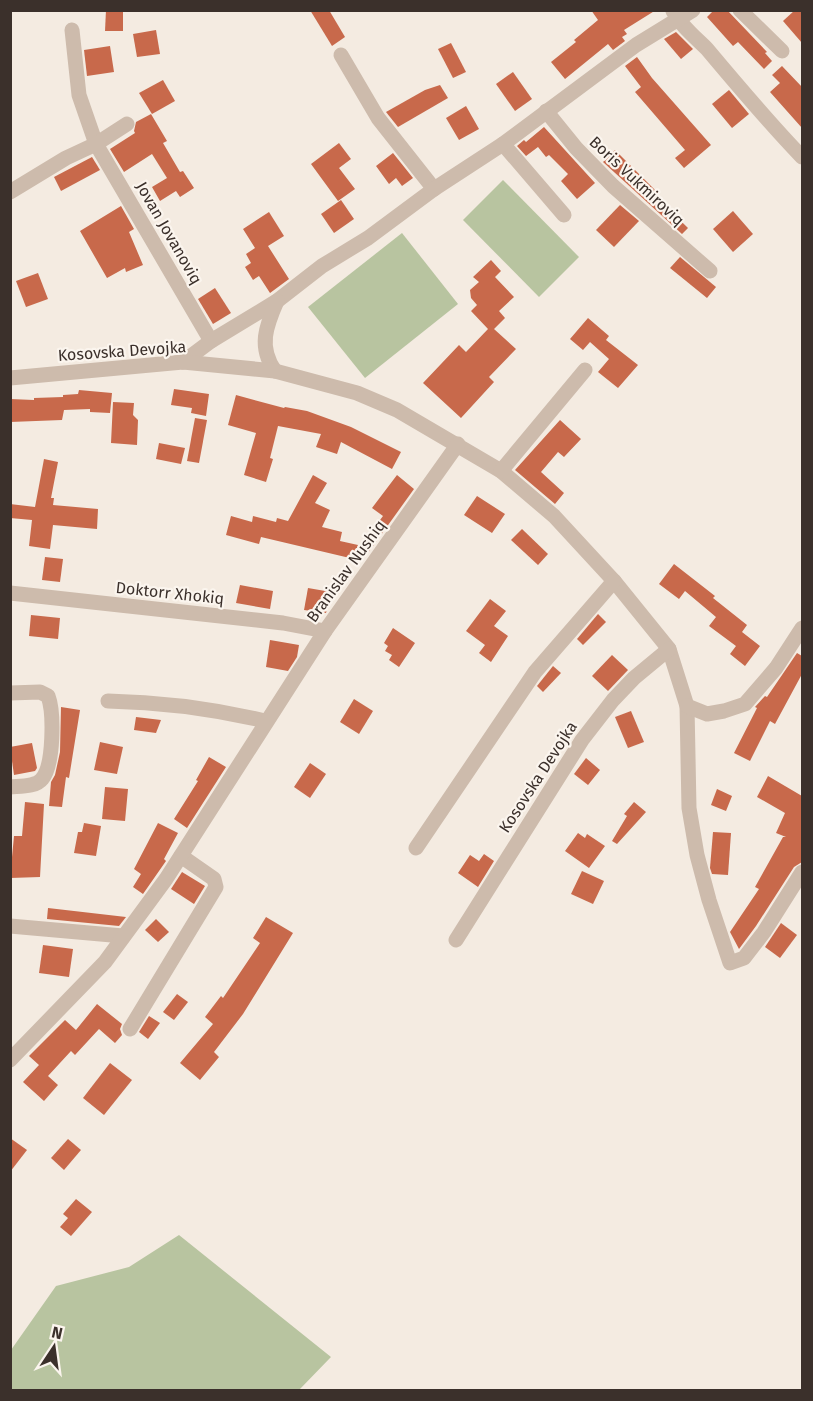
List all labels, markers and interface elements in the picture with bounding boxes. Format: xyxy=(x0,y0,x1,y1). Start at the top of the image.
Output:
street label: Boris Vukmiroviq xyxy=(586,132,688,230)
street label: Jovan Jovanoviq xyxy=(132,178,206,288)
street label: Kosovska Devojka xyxy=(57,337,187,365)
street label: Branislav Nushiq xyxy=(303,516,389,626)
street label: Doktorr Xhokiq xyxy=(115,578,225,608)
street label: Kosovska Devojka xyxy=(495,718,581,836)
north arrow xyxy=(24,1317,84,1377)
text: N xyxy=(50,1322,65,1343)

